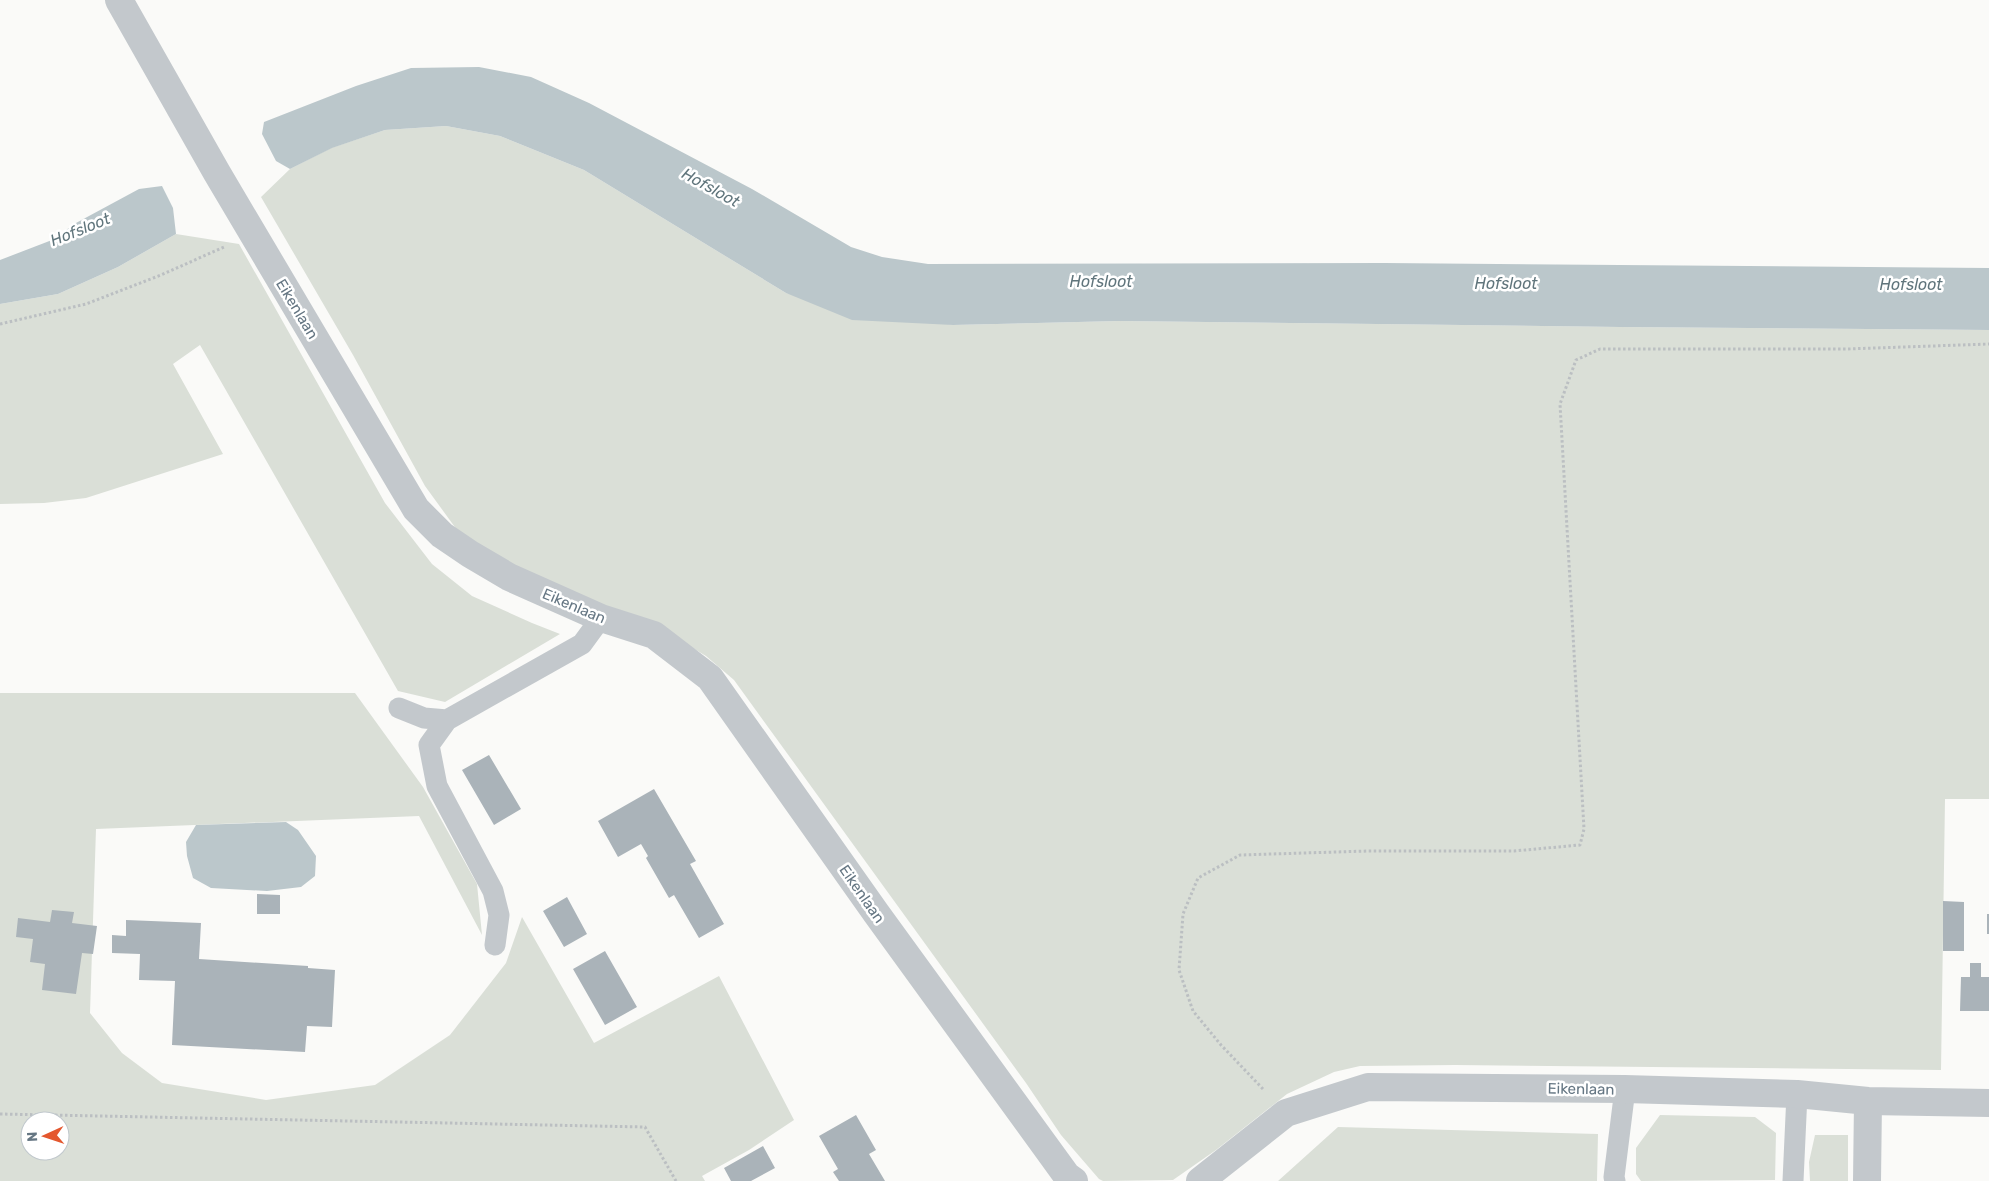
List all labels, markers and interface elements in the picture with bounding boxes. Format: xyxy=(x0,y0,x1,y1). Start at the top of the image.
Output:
water label: Hofsloot xyxy=(679,164,744,211)
water label: Hofsloot xyxy=(47,209,114,250)
water label: Hofsloot xyxy=(1070,272,1133,291)
water label: Hofsloot xyxy=(1475,274,1538,293)
water label: Hofsloot xyxy=(1880,275,1943,294)
street label: Eikenlaan xyxy=(272,276,322,342)
street label: Eikenlaan xyxy=(540,585,608,627)
street label: Eikenlaan xyxy=(835,861,889,927)
street label: Eikenlaan xyxy=(1547,1079,1615,1099)
north arrow xyxy=(20,1111,70,1161)
text: N xyxy=(24,1131,41,1142)

